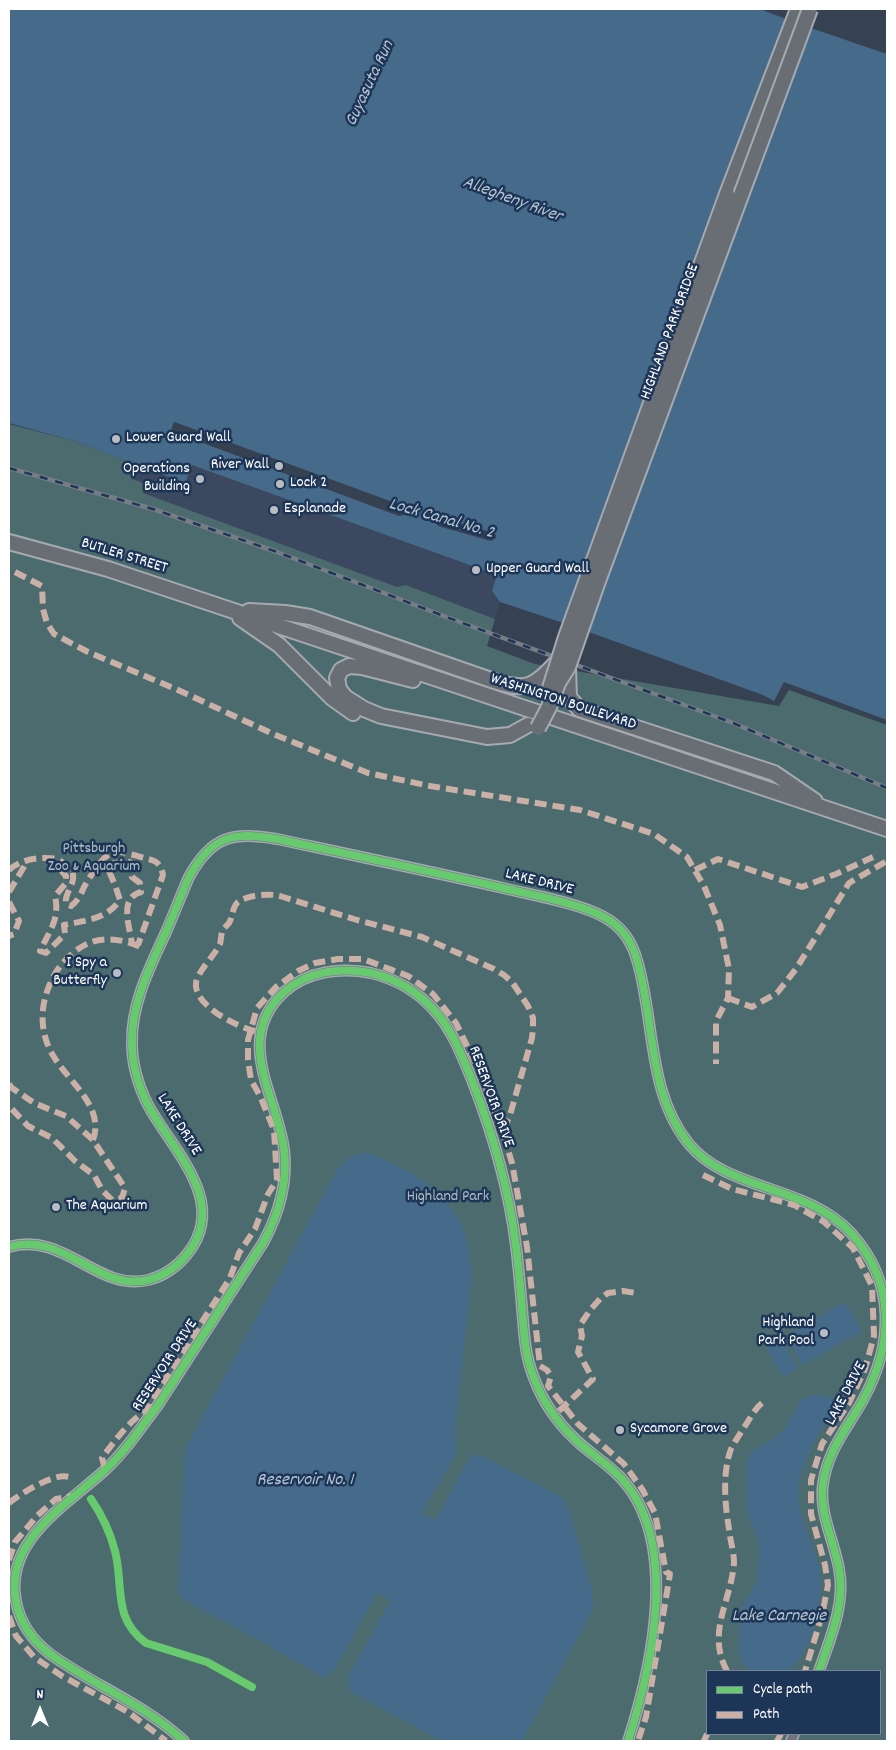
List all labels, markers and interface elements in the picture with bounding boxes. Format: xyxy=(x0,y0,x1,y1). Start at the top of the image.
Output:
water label: Guyasuta Run xyxy=(342,38,400,130)
water label: Allegheny River xyxy=(459,173,565,229)
street label: HIGHLAND PARK BRIDGE xyxy=(637,261,705,403)
place label: Lower Guard Wall xyxy=(126,429,230,449)
marker: Lower Guard Wall xyxy=(110,433,122,445)
place label: River Wall xyxy=(211,456,269,476)
place label: Operations Building xyxy=(123,460,190,498)
marker: River Wall xyxy=(273,460,285,472)
marker: Operations Building xyxy=(194,473,206,485)
place label: Lock 2 xyxy=(290,474,327,494)
marker: Lock 2 xyxy=(274,478,286,490)
water label: Lock Canal No. 2 xyxy=(386,495,496,545)
place label: Esplanade xyxy=(284,500,346,520)
marker: Esplanade xyxy=(268,504,280,516)
street label: BUTLER STREET xyxy=(79,535,169,579)
place label: Upper Guard Wall xyxy=(486,560,589,580)
marker: Upper Guard Wall xyxy=(470,564,482,576)
street label: WASHINGTON BOULEVARD xyxy=(488,670,638,736)
park label: Pittsburgh Zoo & Aquarium xyxy=(48,840,140,878)
street label: LAKE DRIVE xyxy=(503,865,575,901)
place label: I Spy a Butterfly xyxy=(53,954,107,992)
marker: I Spy a Butterfly xyxy=(111,967,123,979)
street label: RESERVOIR DRIVE xyxy=(463,1044,517,1150)
street label: LAKE DRIVE xyxy=(151,1090,205,1160)
park label: Highland Park xyxy=(407,1188,489,1208)
place label: The Aquarium xyxy=(66,1197,147,1217)
marker: The Aquarium xyxy=(50,1201,62,1213)
place label: Highland Park Pool xyxy=(758,1314,814,1352)
street label: RESERVOIR DRIVE xyxy=(129,1316,203,1416)
marker: Highland Park Pool xyxy=(818,1327,830,1339)
street label: LAKE DRIVE xyxy=(822,1359,872,1429)
place label: Sycamore Grove xyxy=(630,1420,727,1440)
marker: Sycamore Grove xyxy=(614,1424,626,1436)
water label: Reservoir No. 1 xyxy=(257,1471,353,1493)
water label: Lake Carnegie xyxy=(732,1607,826,1629)
legend xyxy=(706,1670,881,1735)
text: Cycle path xyxy=(753,1679,812,1701)
north arrow xyxy=(15,1685,65,1735)
text: N xyxy=(37,1685,43,1705)
text: Path xyxy=(753,1704,779,1726)

